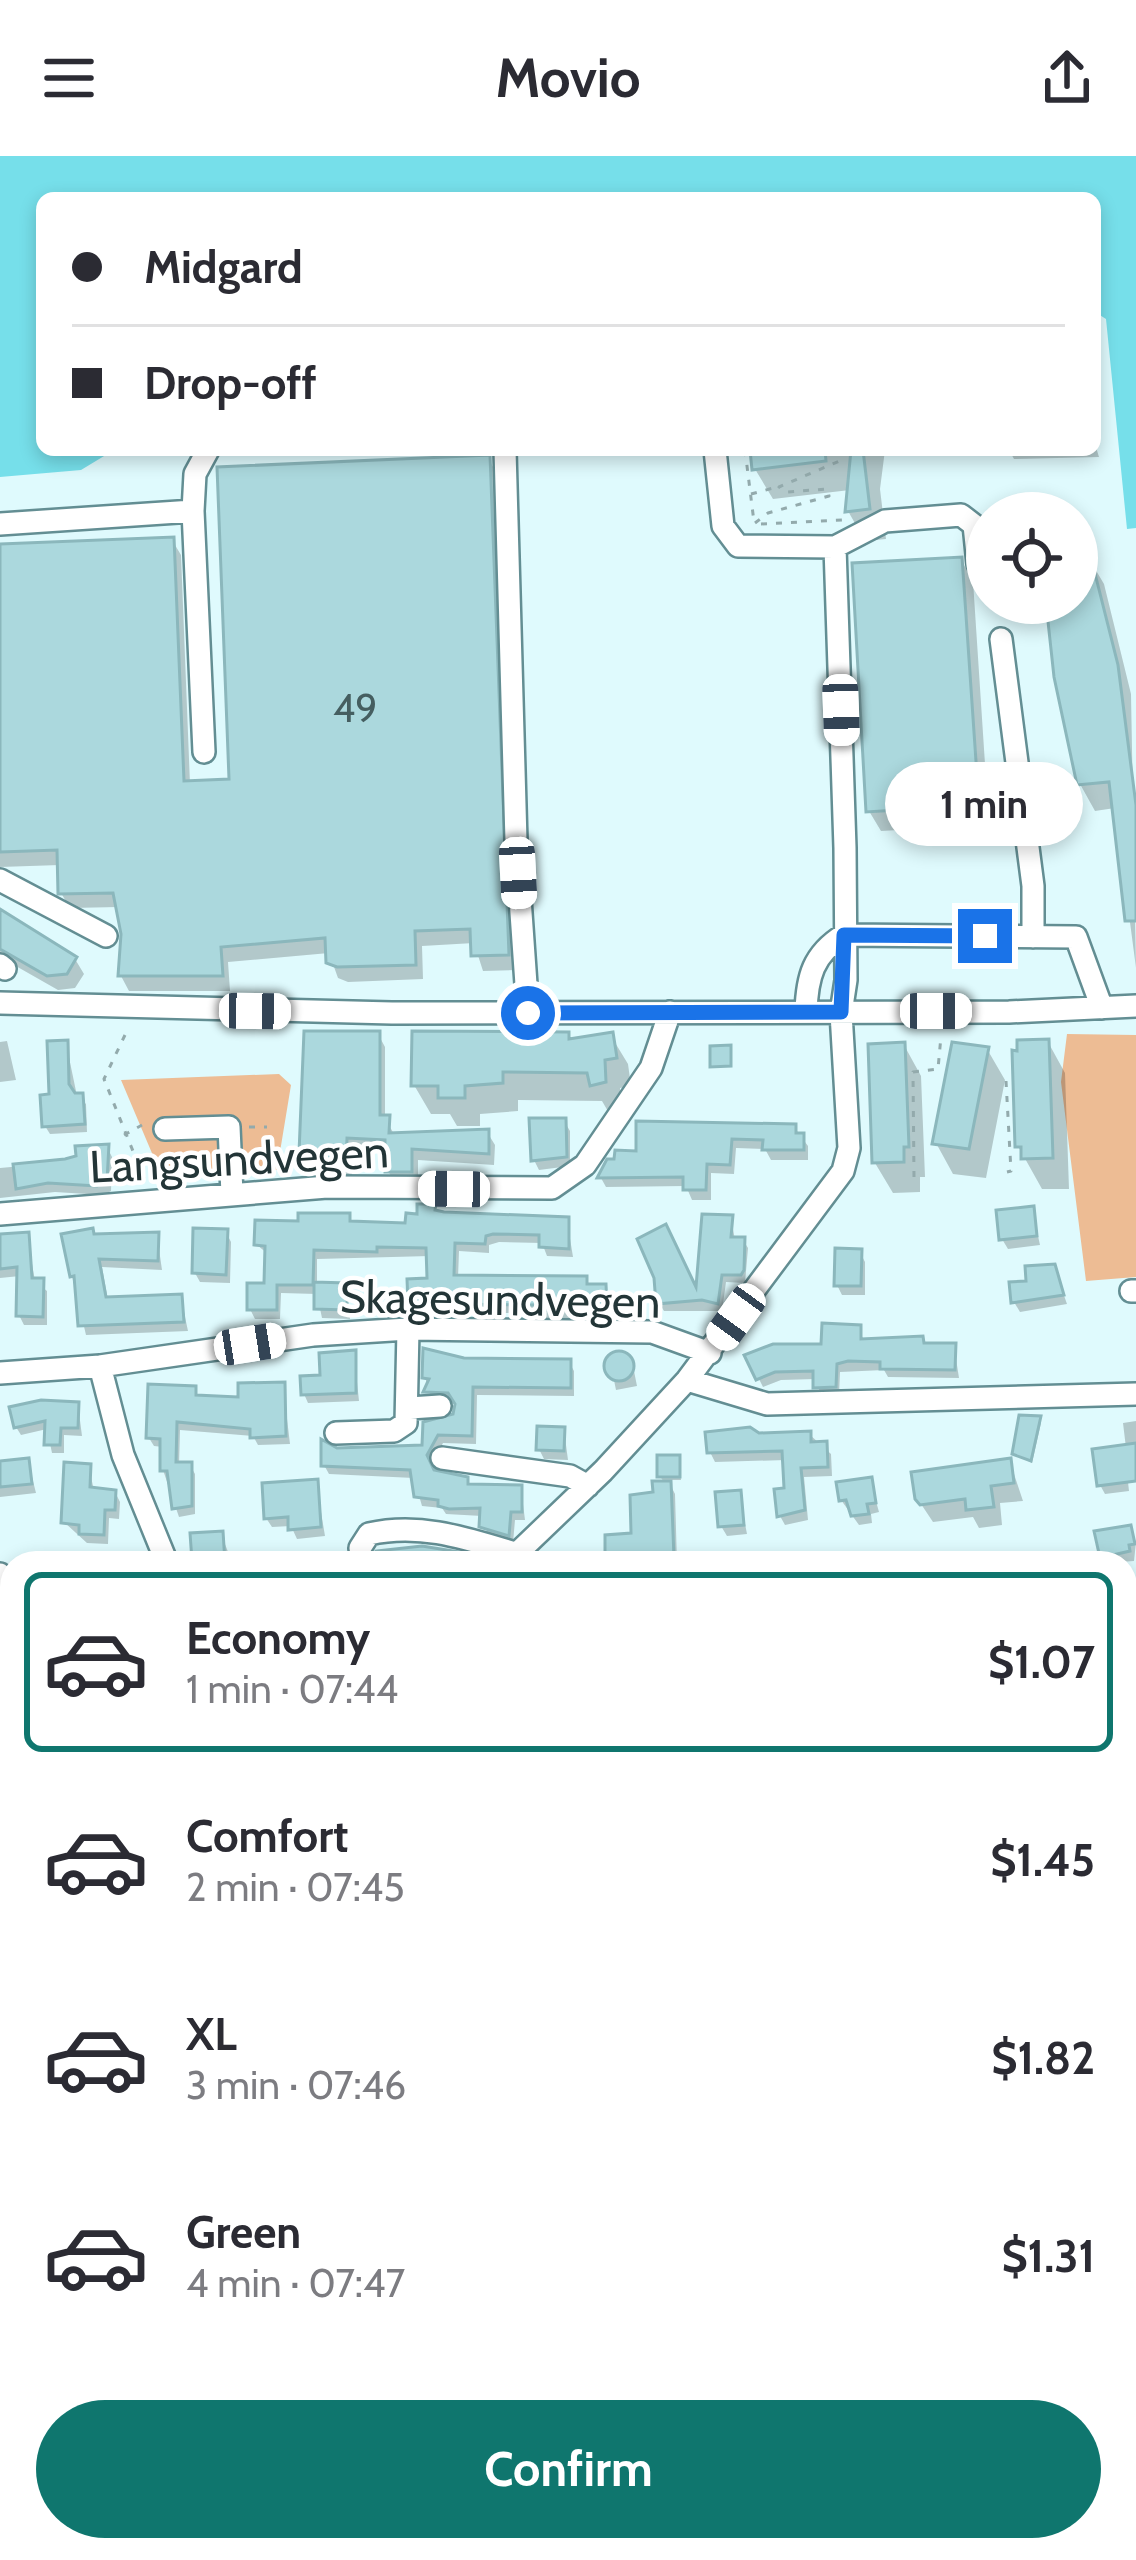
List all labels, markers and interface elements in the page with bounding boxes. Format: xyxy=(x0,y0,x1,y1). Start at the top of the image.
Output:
icon: menu xyxy=(36,45,102,111)
text: Movio xyxy=(495,45,641,111)
icon: share xyxy=(1034,45,1100,111)
text: Midgard xyxy=(144,240,303,294)
text: Drop-off xyxy=(144,356,317,410)
map controls xyxy=(966,492,1098,624)
button: locate xyxy=(966,492,1098,624)
car xyxy=(822,673,860,747)
house number: 49 xyxy=(333,684,377,732)
callout: 1 min xyxy=(886,762,1084,846)
text: 1 min xyxy=(940,780,1028,828)
car xyxy=(498,836,538,910)
route end xyxy=(958,909,1012,963)
route start xyxy=(501,986,555,1040)
car xyxy=(219,992,291,1030)
car xyxy=(900,993,972,1029)
street label: Langsundvegen xyxy=(88,1124,390,1194)
car xyxy=(418,1170,490,1208)
street label: Skagesundvegen xyxy=(339,1269,661,1329)
car xyxy=(700,1277,772,1357)
car xyxy=(212,1321,288,1367)
icon: car xyxy=(42,1608,150,1716)
text: Economy xyxy=(186,1611,370,1665)
text: $1.07 xyxy=(988,1635,1095,1689)
text: 1 min · 07:44 xyxy=(186,1665,398,1713)
icon: car xyxy=(42,1806,150,1914)
text: Comfort xyxy=(186,1809,349,1863)
text: $1.45 xyxy=(990,1833,1095,1887)
text: 2 min · 07:45 xyxy=(186,1863,404,1911)
icon: car xyxy=(42,2004,150,2112)
text: XL xyxy=(186,2007,237,2061)
text: $1.82 xyxy=(991,2031,1095,2085)
text: 3 min · 07:46 xyxy=(186,2061,406,2109)
icon: car xyxy=(42,2202,150,2310)
text: Green xyxy=(186,2205,301,2259)
text: $1.31 xyxy=(1001,2229,1095,2283)
text: 4 min · 07:47 xyxy=(186,2259,405,2307)
button: Confirm xyxy=(36,2400,1101,2538)

